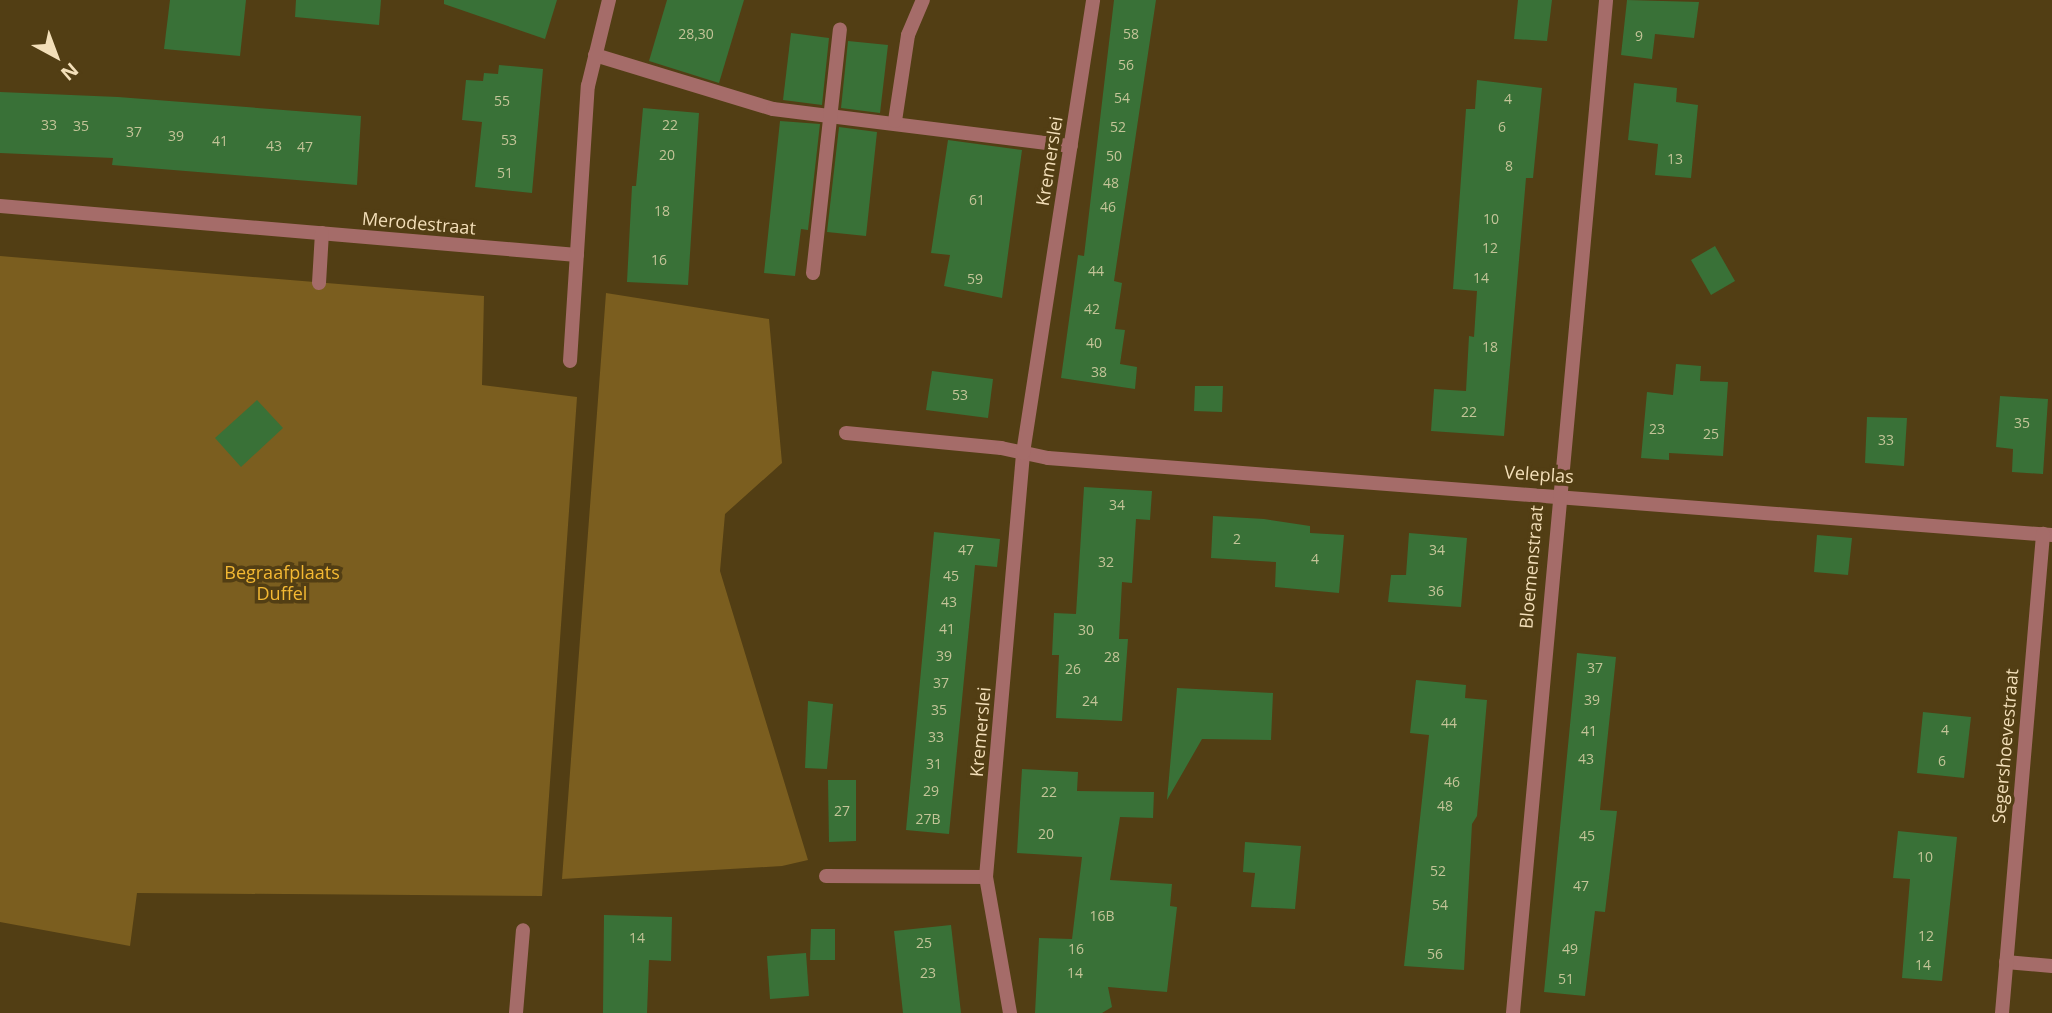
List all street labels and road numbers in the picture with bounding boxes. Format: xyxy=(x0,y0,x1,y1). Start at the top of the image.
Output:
street label: Kremerslei xyxy=(1031,115,1067,207)
street label: Merodestraat xyxy=(361,207,477,239)
street label: Veleplas xyxy=(1504,461,1574,487)
street label: Bloemenstraat xyxy=(1515,504,1547,630)
street label: Segershoevestraat xyxy=(1987,668,2023,824)
street label: Kremerslei xyxy=(965,686,995,778)

